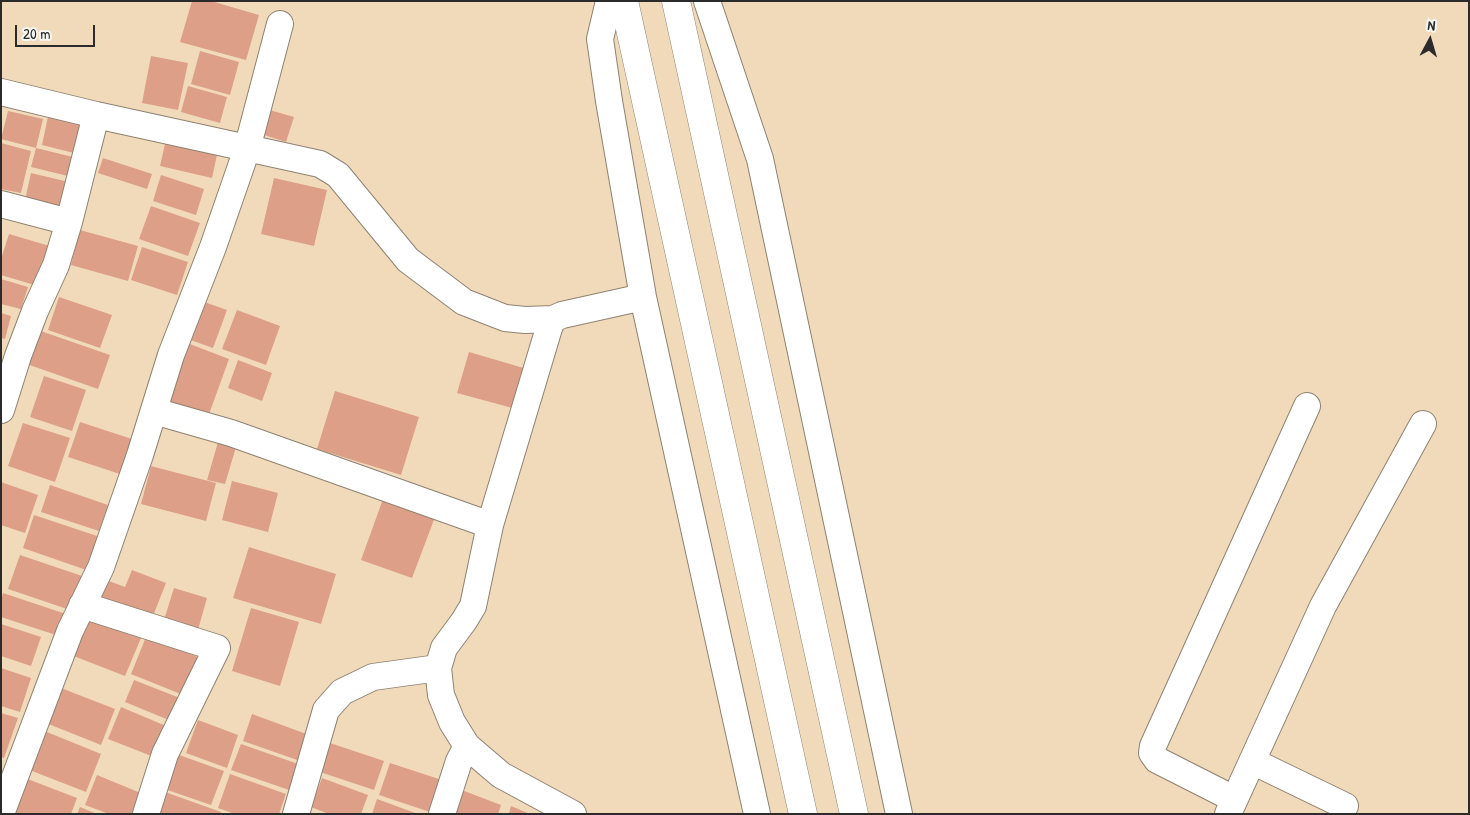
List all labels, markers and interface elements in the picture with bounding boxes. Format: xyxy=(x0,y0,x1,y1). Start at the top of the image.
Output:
scale bar xyxy=(18,15,98,47)
north arrow xyxy=(1405,15,1455,65)
text: N xyxy=(1427,15,1436,34)
text: 20 m xyxy=(23,23,50,44)

